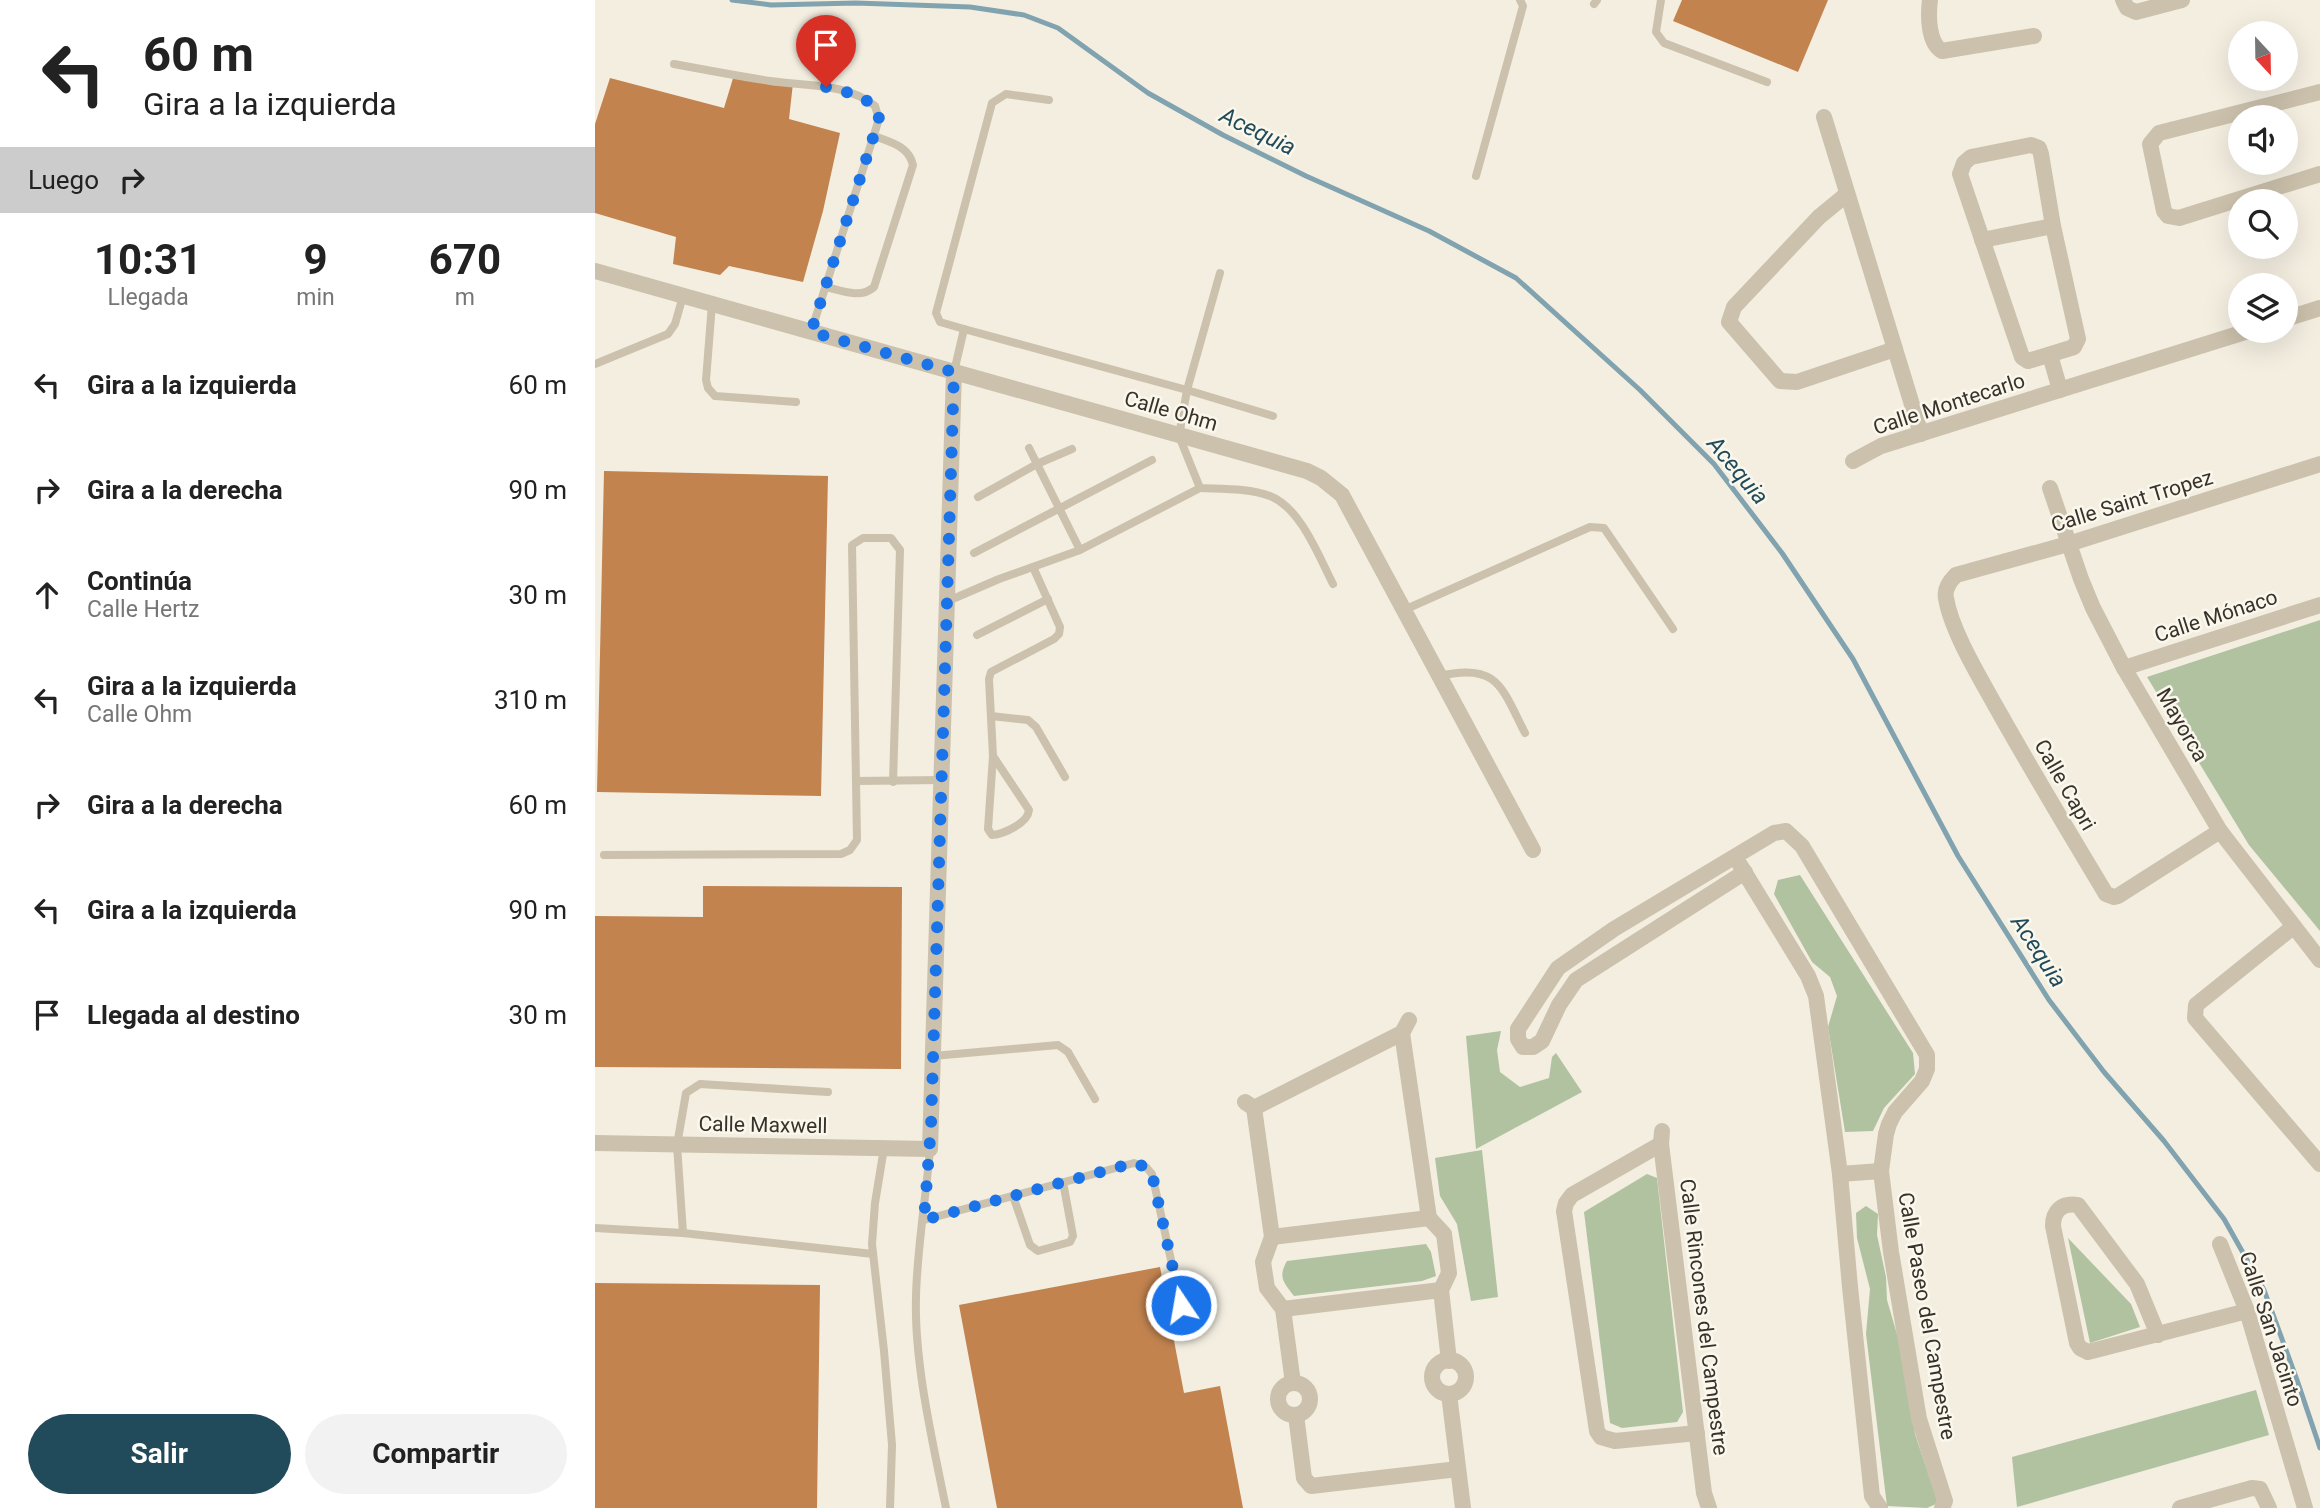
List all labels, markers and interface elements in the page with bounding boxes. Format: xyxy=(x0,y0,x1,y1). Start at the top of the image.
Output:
pin xyxy=(796,15,856,87)
north arrow xyxy=(2228,21,2298,91)
map controls xyxy=(2228,21,2298,343)
text: 60 m xyxy=(143,26,254,83)
icon: arrive xyxy=(807,26,845,64)
icon: left xyxy=(28,28,119,119)
text: Gira a la izquierda xyxy=(143,85,397,123)
water label: Acequia xyxy=(1215,101,1300,161)
button: sound xyxy=(2228,105,2298,175)
icon: right xyxy=(113,161,151,199)
text: Luego xyxy=(28,165,99,195)
button: search xyxy=(2228,189,2298,259)
text: 10:31 xyxy=(94,235,202,284)
text: 9 xyxy=(303,235,328,284)
text: 670 xyxy=(429,235,501,284)
button: layers xyxy=(2228,273,2298,343)
text: Llegada xyxy=(108,284,189,311)
text: min xyxy=(296,284,335,311)
text: m xyxy=(455,284,475,311)
icon: left xyxy=(28,366,66,404)
street label: Calle Montecarlo xyxy=(1870,368,2028,440)
text: Gira a la izquierda xyxy=(87,370,297,400)
text: 60 m xyxy=(509,370,567,400)
street label: Calle Ohm xyxy=(1122,386,1220,436)
water label: Acequia xyxy=(1701,430,1774,510)
street label: Calle Saint Tropez xyxy=(2048,465,2216,537)
icon: right xyxy=(28,471,66,509)
text: Gira a la derecha xyxy=(87,475,283,505)
text: 90 m xyxy=(509,475,567,505)
text: Continúa xyxy=(87,566,192,596)
icon: ahead xyxy=(28,576,66,614)
text: 30 m xyxy=(509,580,567,610)
street label: Calle Mónaco xyxy=(2151,585,2281,647)
text: Calle Hertz xyxy=(87,596,199,623)
text: Gira a la izquierda xyxy=(87,671,297,701)
icon: left xyxy=(28,681,66,719)
street label: Mayorca xyxy=(2151,684,2213,766)
text: 310 m xyxy=(494,685,567,715)
text: Calle Ohm xyxy=(87,701,192,728)
street label: Calle Capri xyxy=(2029,735,2101,835)
icon: right xyxy=(28,786,66,824)
text: Gira a la derecha xyxy=(87,790,283,820)
text: 60 m xyxy=(509,790,567,820)
icon: left xyxy=(28,891,66,929)
text: Gira a la izquierda xyxy=(87,895,297,925)
text: 90 m xyxy=(509,895,567,925)
water label: Acequia xyxy=(2005,909,2072,992)
icon: arrive xyxy=(28,996,66,1034)
text: Llegada al destino xyxy=(87,1000,300,1030)
text: 30 m xyxy=(509,1000,567,1030)
street label: Calle Maxwell xyxy=(698,1112,828,1138)
street label: Calle Rincones del Campestre xyxy=(1675,1177,1733,1457)
street label: Calle Paseo del Campestre xyxy=(1893,1190,1961,1442)
street label: Calle San Jacinto xyxy=(2235,1248,2307,1410)
position arrow xyxy=(1144,1268,1218,1342)
button: Salir xyxy=(28,1414,291,1494)
button: Compartir xyxy=(305,1414,567,1494)

